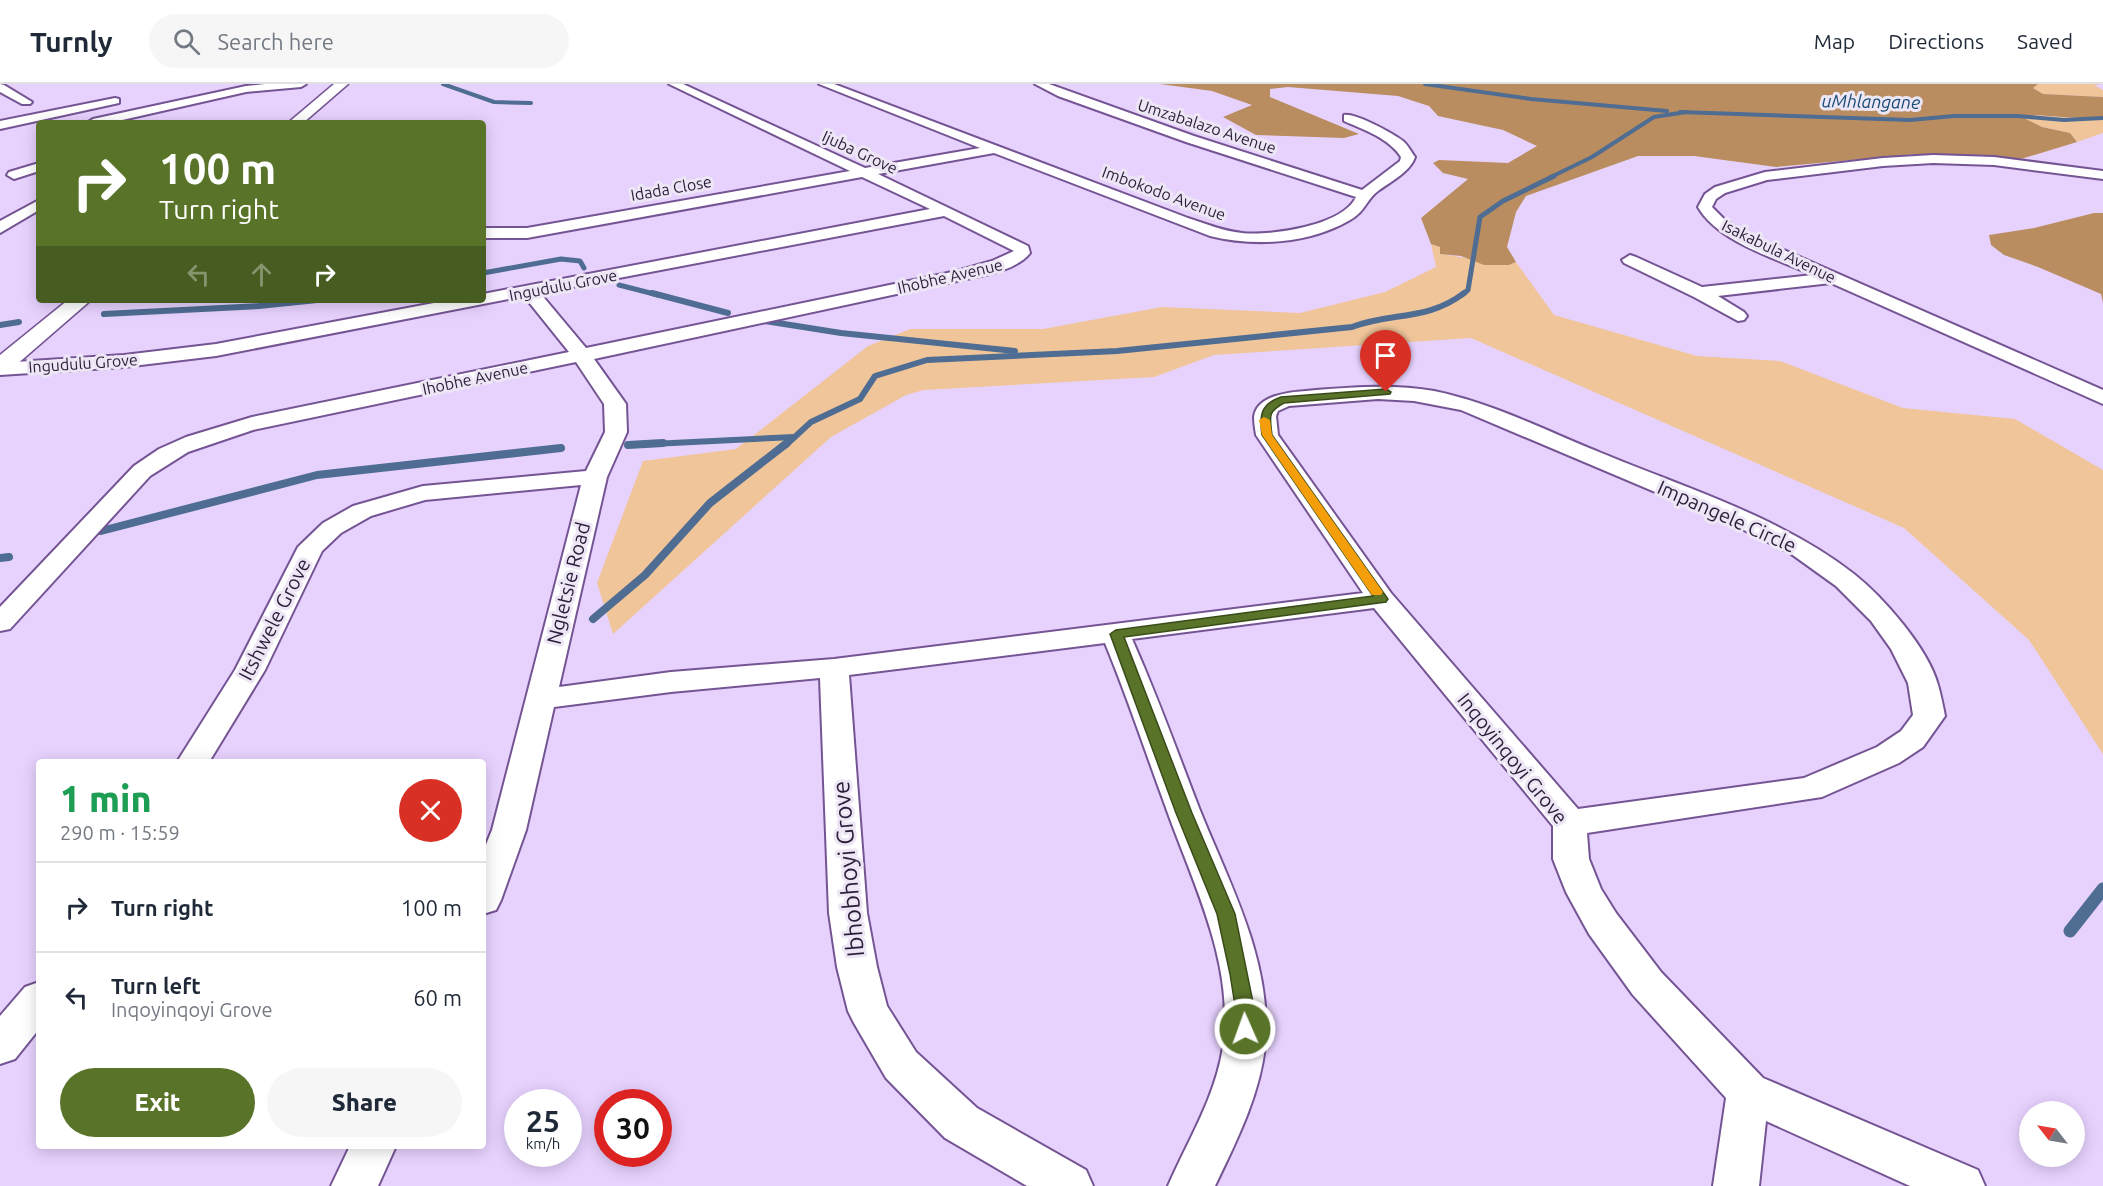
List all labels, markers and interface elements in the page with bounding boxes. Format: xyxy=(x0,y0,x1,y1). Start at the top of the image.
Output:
search box xyxy=(149,14,569,68)
icon: search xyxy=(170,25,203,58)
text: Turnly xyxy=(30,26,113,57)
text: Search here xyxy=(218,29,334,54)
text: Map xyxy=(1814,29,1855,53)
text: Directions xyxy=(1888,29,1984,53)
text: Saved xyxy=(2017,29,2073,53)
water label: uMhlangane xyxy=(1822,90,1920,112)
street label: Umzabalazo Avenue xyxy=(1136,95,1278,157)
street label: Ijuba Grove xyxy=(820,127,900,177)
icon: right xyxy=(60,144,138,222)
text: 100 m xyxy=(159,145,276,192)
street label: Imbokodo Avenue xyxy=(1100,162,1228,224)
street label: Idada Close xyxy=(629,172,713,204)
text: Turn right xyxy=(159,194,279,224)
street label: Isakabula Avenue xyxy=(1719,216,1839,286)
street label: Ihobhe Avenue xyxy=(896,255,1004,297)
icon: left xyxy=(182,258,215,291)
icon: ahead xyxy=(245,258,278,291)
icon: right xyxy=(308,258,341,291)
street label: Ingudulu Grove xyxy=(507,266,619,304)
pin xyxy=(1360,330,1411,392)
icon: arrive xyxy=(1369,339,1402,372)
street label: Ingudulu Grove xyxy=(28,350,138,376)
street label: Ihobhe Avenue xyxy=(421,358,529,398)
street label: Impangele Circle xyxy=(1654,475,1800,557)
street label: Ngletsie Road xyxy=(542,519,594,647)
street label: Itshwele Grove xyxy=(233,554,315,684)
street label: Inqoyinqoyi Grove xyxy=(1453,688,1573,828)
text: 1 min xyxy=(60,778,152,819)
button: close xyxy=(399,779,462,842)
street label: Ibhobhoyi Grove xyxy=(827,780,869,958)
text: 290 m · 15:59 xyxy=(60,821,180,844)
icon: right xyxy=(60,891,93,924)
text: Turn right xyxy=(111,895,213,920)
text: 100 m xyxy=(401,895,462,920)
text: Turn left xyxy=(111,973,201,998)
icon: left xyxy=(60,981,93,1014)
text: 60 m xyxy=(413,985,462,1010)
position arrow xyxy=(1213,997,1277,1061)
text: Inqoyinqoyi Grove xyxy=(111,998,273,1021)
button: Exit xyxy=(60,1068,255,1137)
button: Share xyxy=(267,1068,462,1137)
speed limit sign: 30 xyxy=(594,1089,672,1167)
north arrow xyxy=(2019,1101,2085,1167)
map controls xyxy=(2019,1101,2085,1167)
text: 25 xyxy=(526,1104,560,1138)
text: km/h xyxy=(526,1135,560,1152)

